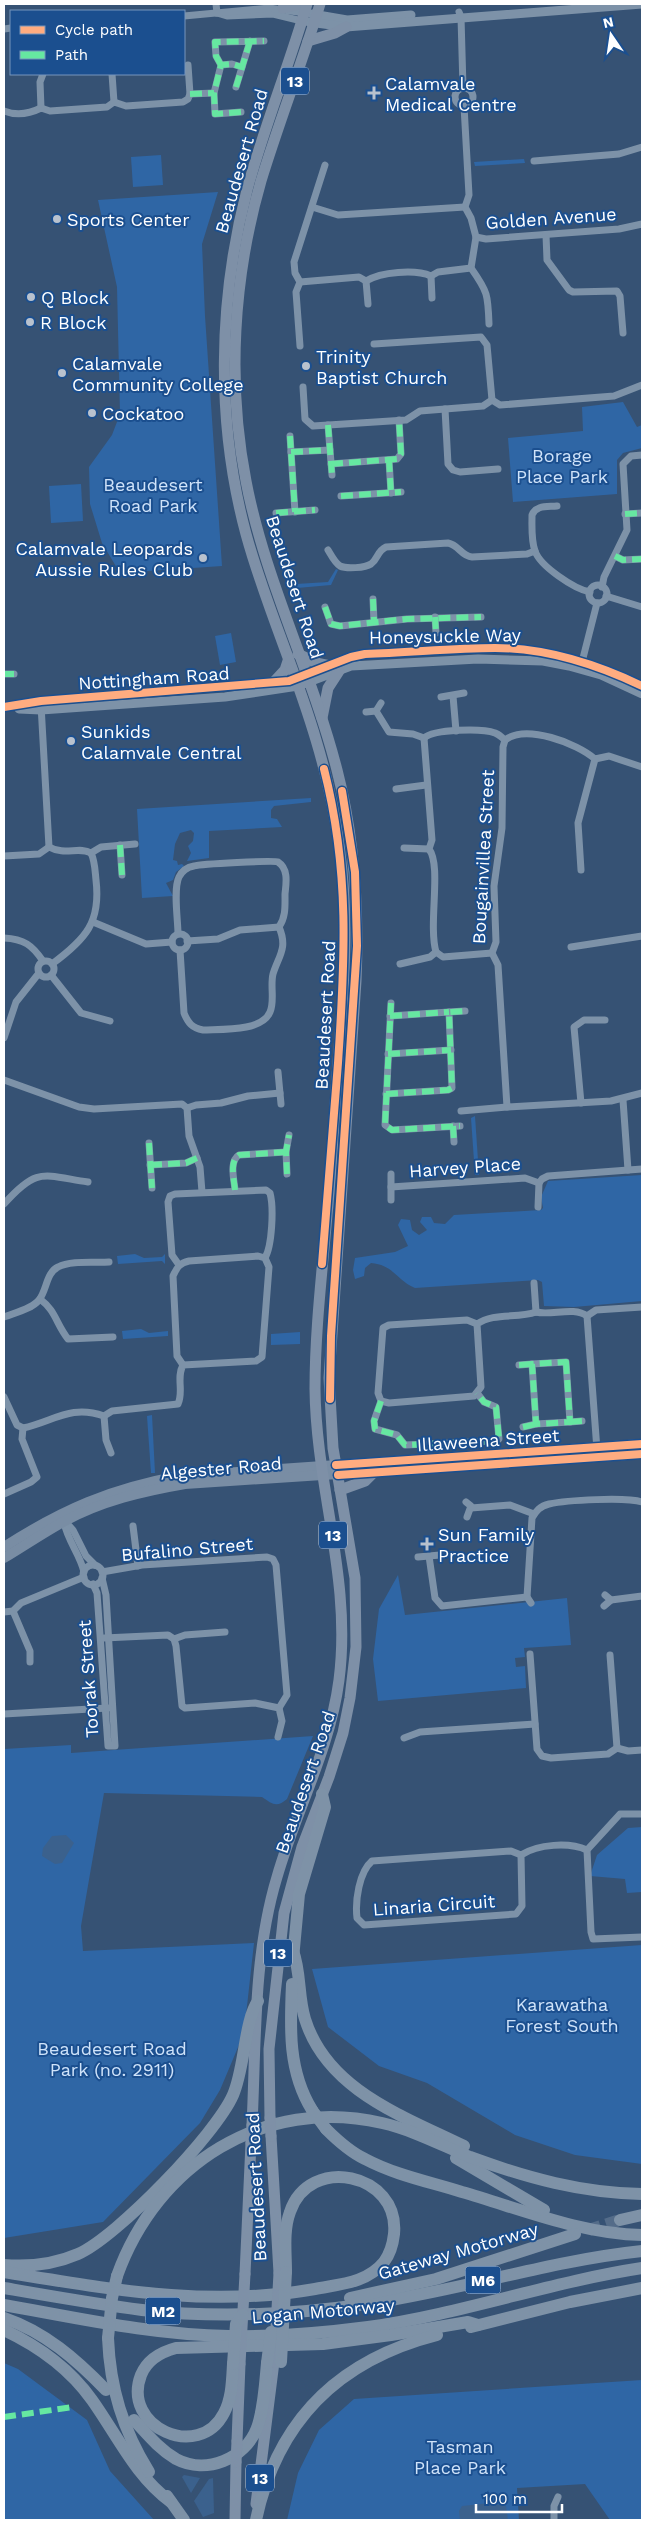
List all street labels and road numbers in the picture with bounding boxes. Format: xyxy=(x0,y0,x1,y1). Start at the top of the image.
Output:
road number: 13 xyxy=(281,68,309,94)
street label: Beaudesert Road xyxy=(210,86,272,236)
street label: Golden Avenue xyxy=(485,203,617,233)
street label: Beaudesert Road xyxy=(262,513,328,661)
street label: Honeysuckle Way xyxy=(369,624,522,648)
street label: Nottingham Road xyxy=(78,662,230,694)
street label: Bougainvillea Street xyxy=(468,769,498,945)
street label: Beaudesert Road xyxy=(311,940,339,1090)
street label: Harvey Place xyxy=(408,1153,522,1181)
street label: Illaweena Street xyxy=(416,1425,561,1455)
street label: Algester Road xyxy=(159,1452,283,1484)
road number: 13 xyxy=(319,1522,347,1548)
street label: Bufalino Street xyxy=(120,1533,254,1565)
street label: Toorak Street xyxy=(73,1619,103,1739)
street label: Beaudesert Road xyxy=(271,1708,339,1856)
street label: Linaria Circuit xyxy=(372,1890,496,1920)
road number: 13 xyxy=(264,1940,292,1966)
street label: Beaudesert Road xyxy=(242,2112,270,2262)
street label: Gateway Motorway xyxy=(376,2218,541,2284)
road number: M6 xyxy=(466,2266,500,2294)
street label: Logan Motorway xyxy=(251,2294,396,2328)
road number: M2 xyxy=(146,2298,180,2324)
road number: 13 xyxy=(246,2464,274,2492)

